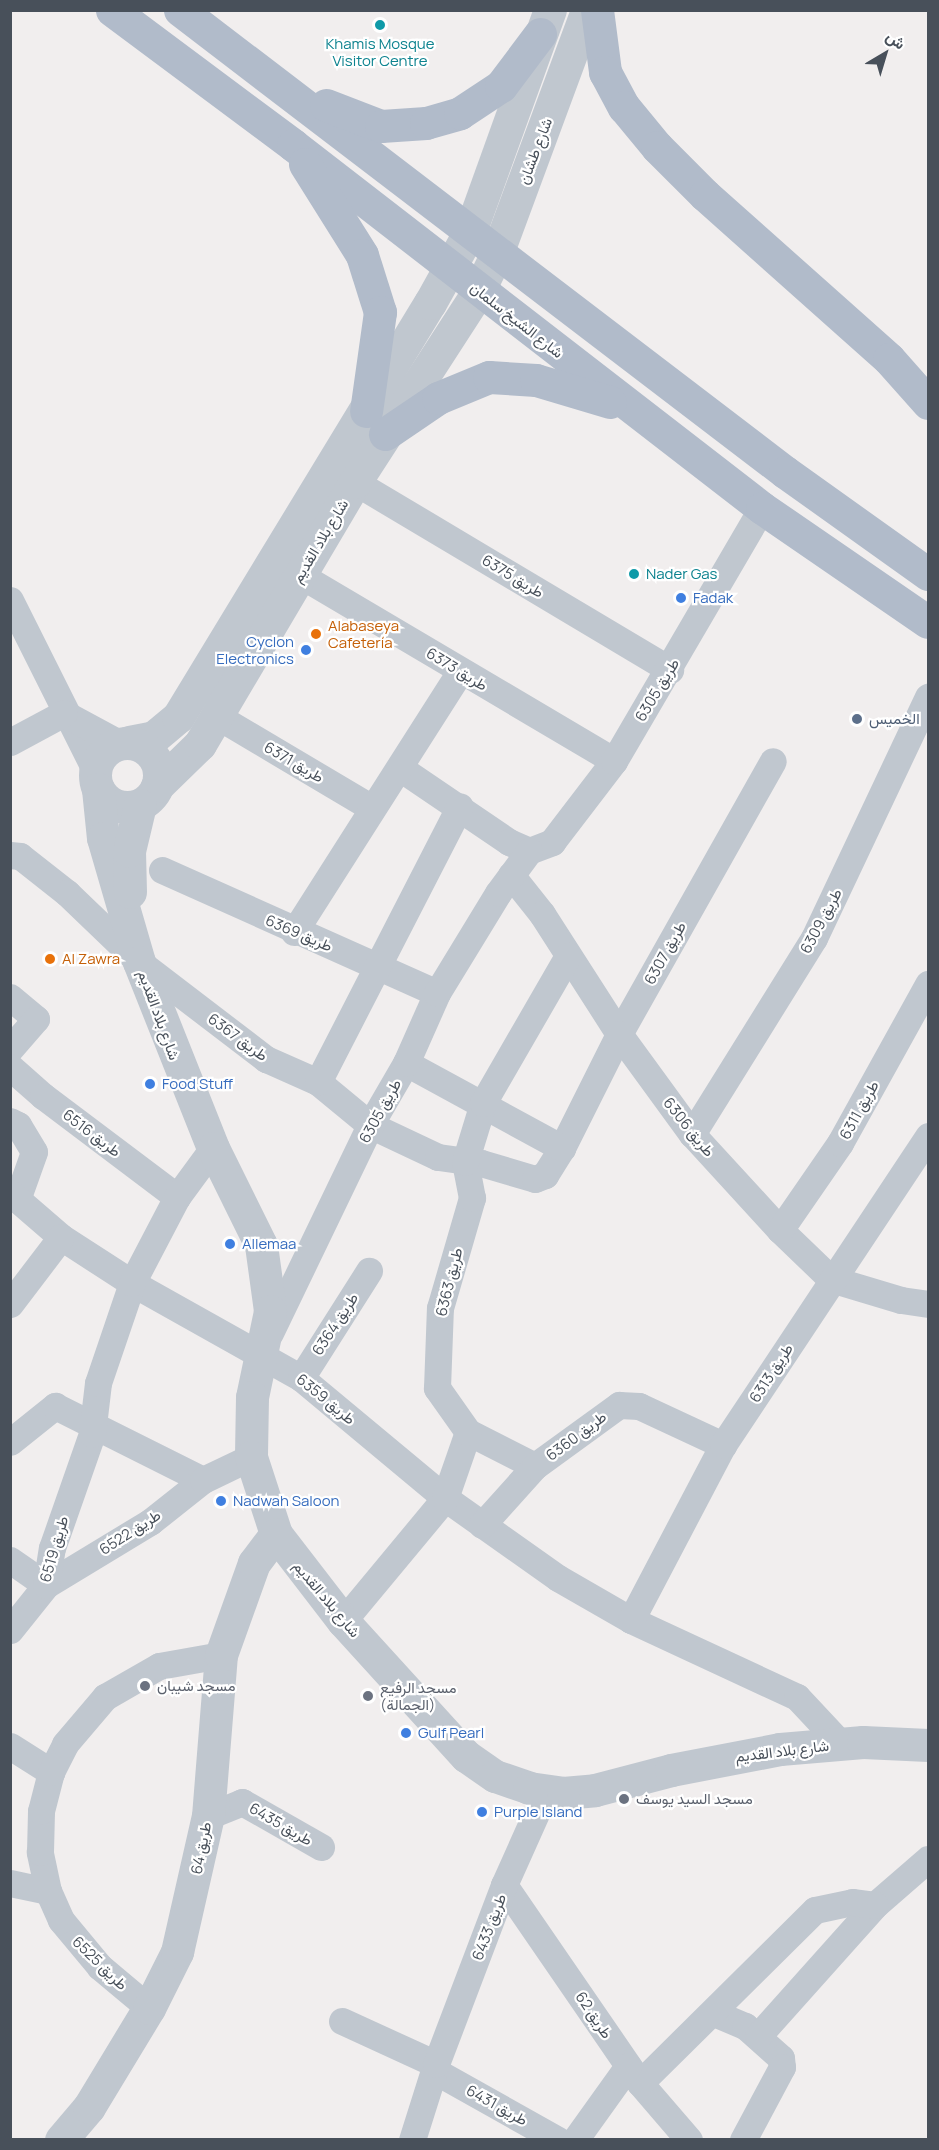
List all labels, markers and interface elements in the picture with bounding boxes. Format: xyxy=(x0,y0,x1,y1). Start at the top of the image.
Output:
marker: Khamis Mosque Visitor Centre xyxy=(373,18,387,32)
north arrow xyxy=(855,24,915,84)
text: ش xyxy=(882,25,910,54)
place label: Khamis Mosque Visitor Centre xyxy=(325,34,435,69)
street label: شارع طشان xyxy=(514,115,556,187)
street label: شارع الشيخ سلمان xyxy=(467,278,567,362)
street label: شارع بلاد القديم xyxy=(288,496,352,586)
street label: طريق 6375 xyxy=(479,551,547,601)
place label: Nader Gas xyxy=(646,565,717,583)
marker: Nader Gas xyxy=(627,567,641,581)
place label: Fadak xyxy=(693,589,733,607)
marker: Fadak xyxy=(674,591,688,605)
place label: Alabaseya Cafetería xyxy=(328,616,399,651)
marker: Alabaseya Cafetería xyxy=(309,627,323,641)
place label: Cyclon Electronics xyxy=(216,632,294,667)
marker: Cyclon Electronics xyxy=(299,643,313,657)
street label: طريق 6373 xyxy=(423,644,491,694)
street label: طريق 6305 xyxy=(631,655,683,725)
place label: الخميس xyxy=(869,710,920,728)
marker: الخميس xyxy=(850,712,864,726)
street label: طريق 6371 xyxy=(261,738,327,786)
street label: طريق 6309 xyxy=(796,885,846,957)
street label: طريق 6369 xyxy=(263,911,335,955)
street label: طريق 6307 xyxy=(640,918,690,988)
place label: Al Zawra xyxy=(62,950,120,968)
marker: Al Zawra xyxy=(43,952,57,966)
street label: شارع بلاد القديم xyxy=(134,968,184,1062)
street label: طريق 6367 xyxy=(205,1009,271,1065)
place label: Food Stuff xyxy=(162,1075,233,1093)
street label: طريق 6305 xyxy=(355,1076,405,1146)
marker: Food Stuff xyxy=(143,1077,157,1091)
street label: طريق 6311 xyxy=(836,1078,882,1142)
street label: طريق 6306 xyxy=(660,1094,718,1160)
street label: طريق 6516 xyxy=(59,1105,125,1161)
place label: Allemaa xyxy=(242,1235,296,1253)
marker: Allemaa xyxy=(223,1237,237,1251)
street label: طريق 6363 xyxy=(432,1246,466,1318)
street label: طريق 6364 xyxy=(308,1290,362,1358)
street label: طريق 6313 xyxy=(745,1340,797,1406)
street label: طريق 6359 xyxy=(293,1370,359,1428)
street label: طريق 6360 xyxy=(542,1407,610,1465)
place label: Nadwah Saloon xyxy=(233,1492,340,1510)
marker: Nadwah Saloon xyxy=(214,1494,228,1508)
street label: طريق 6522 xyxy=(96,1506,164,1558)
street label: طريق 6519 xyxy=(36,1514,72,1584)
street label: شارع بلاد القديم xyxy=(290,1557,364,1641)
place label: مسجد شيبان xyxy=(157,1677,235,1695)
place label: مسجد الرفيع (الجمالة) xyxy=(380,1678,457,1713)
marker: مسجد شيبان xyxy=(138,1679,152,1693)
marker: مسجد الرفيع (الجمالة) xyxy=(361,1689,375,1703)
place label: Gulf Pearl xyxy=(418,1724,484,1742)
marker: Gulf Pearl xyxy=(399,1726,413,1740)
street label: شارع بلاد القديم xyxy=(734,1736,830,1766)
place label: مسجد السيد يوسف xyxy=(636,1790,753,1808)
marker: مسجد السيد يوسف xyxy=(617,1792,631,1806)
street label: طريق 6435 xyxy=(246,1799,316,1849)
place label: Purple Island xyxy=(494,1803,582,1821)
marker: Purple Island xyxy=(475,1805,489,1819)
street label: طريق 64 xyxy=(187,1820,215,1876)
street label: طريق 6433 xyxy=(468,1891,510,1963)
street label: طريق 6525 xyxy=(69,1932,131,1994)
street label: طريق 62 xyxy=(572,1988,616,2042)
street label: طريق 6431 xyxy=(463,2081,531,2129)

